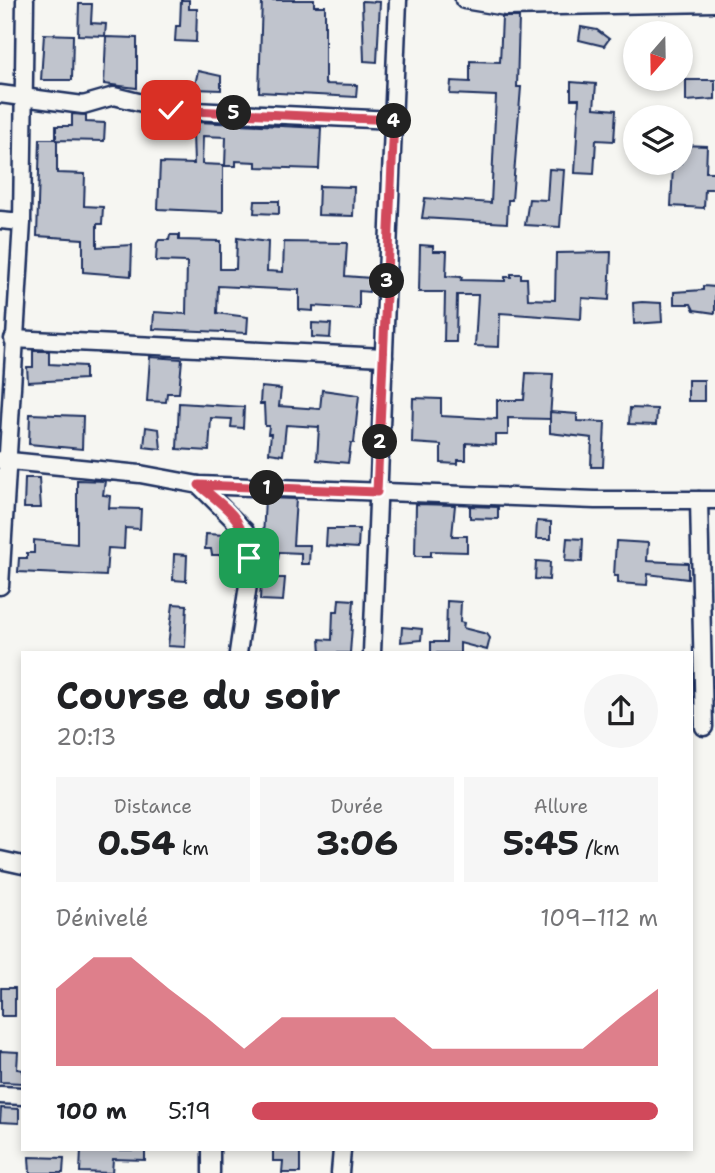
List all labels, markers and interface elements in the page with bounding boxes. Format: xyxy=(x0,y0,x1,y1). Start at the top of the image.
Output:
north arrow xyxy=(623,21,693,91)
map controls xyxy=(623,21,693,175)
pin xyxy=(141,80,201,140)
icon: check xyxy=(152,91,190,129)
pin: 5 xyxy=(216,96,252,130)
text: 5 xyxy=(228,100,239,125)
pin: 4 xyxy=(376,104,412,138)
button: layers xyxy=(623,105,693,175)
text: 4 xyxy=(387,108,400,133)
pin: 3 xyxy=(370,264,404,298)
text: 3 xyxy=(380,268,393,293)
pin: 2 xyxy=(362,424,398,460)
text: 2 xyxy=(373,429,386,454)
pin: 1 xyxy=(250,470,284,505)
text: 1 xyxy=(262,475,271,500)
pin xyxy=(219,528,279,588)
icon: arrive xyxy=(230,539,268,577)
text: Course du soir xyxy=(56,670,341,721)
button: share xyxy=(584,674,658,748)
text: 20:13 xyxy=(56,722,116,752)
text: Distance xyxy=(114,794,192,819)
text: Durée xyxy=(331,794,383,819)
text: Allure xyxy=(534,794,588,819)
text: 0.54 xyxy=(97,819,176,866)
text: 3:06 xyxy=(315,819,399,866)
text: 5:45 xyxy=(502,819,579,866)
text: km xyxy=(176,836,209,861)
text: /km xyxy=(579,836,620,861)
text: Dénivelé xyxy=(56,903,148,933)
text: 109–112 m xyxy=(540,903,658,933)
text: 100 m xyxy=(56,1096,127,1126)
text: 5:19 xyxy=(168,1096,211,1126)

